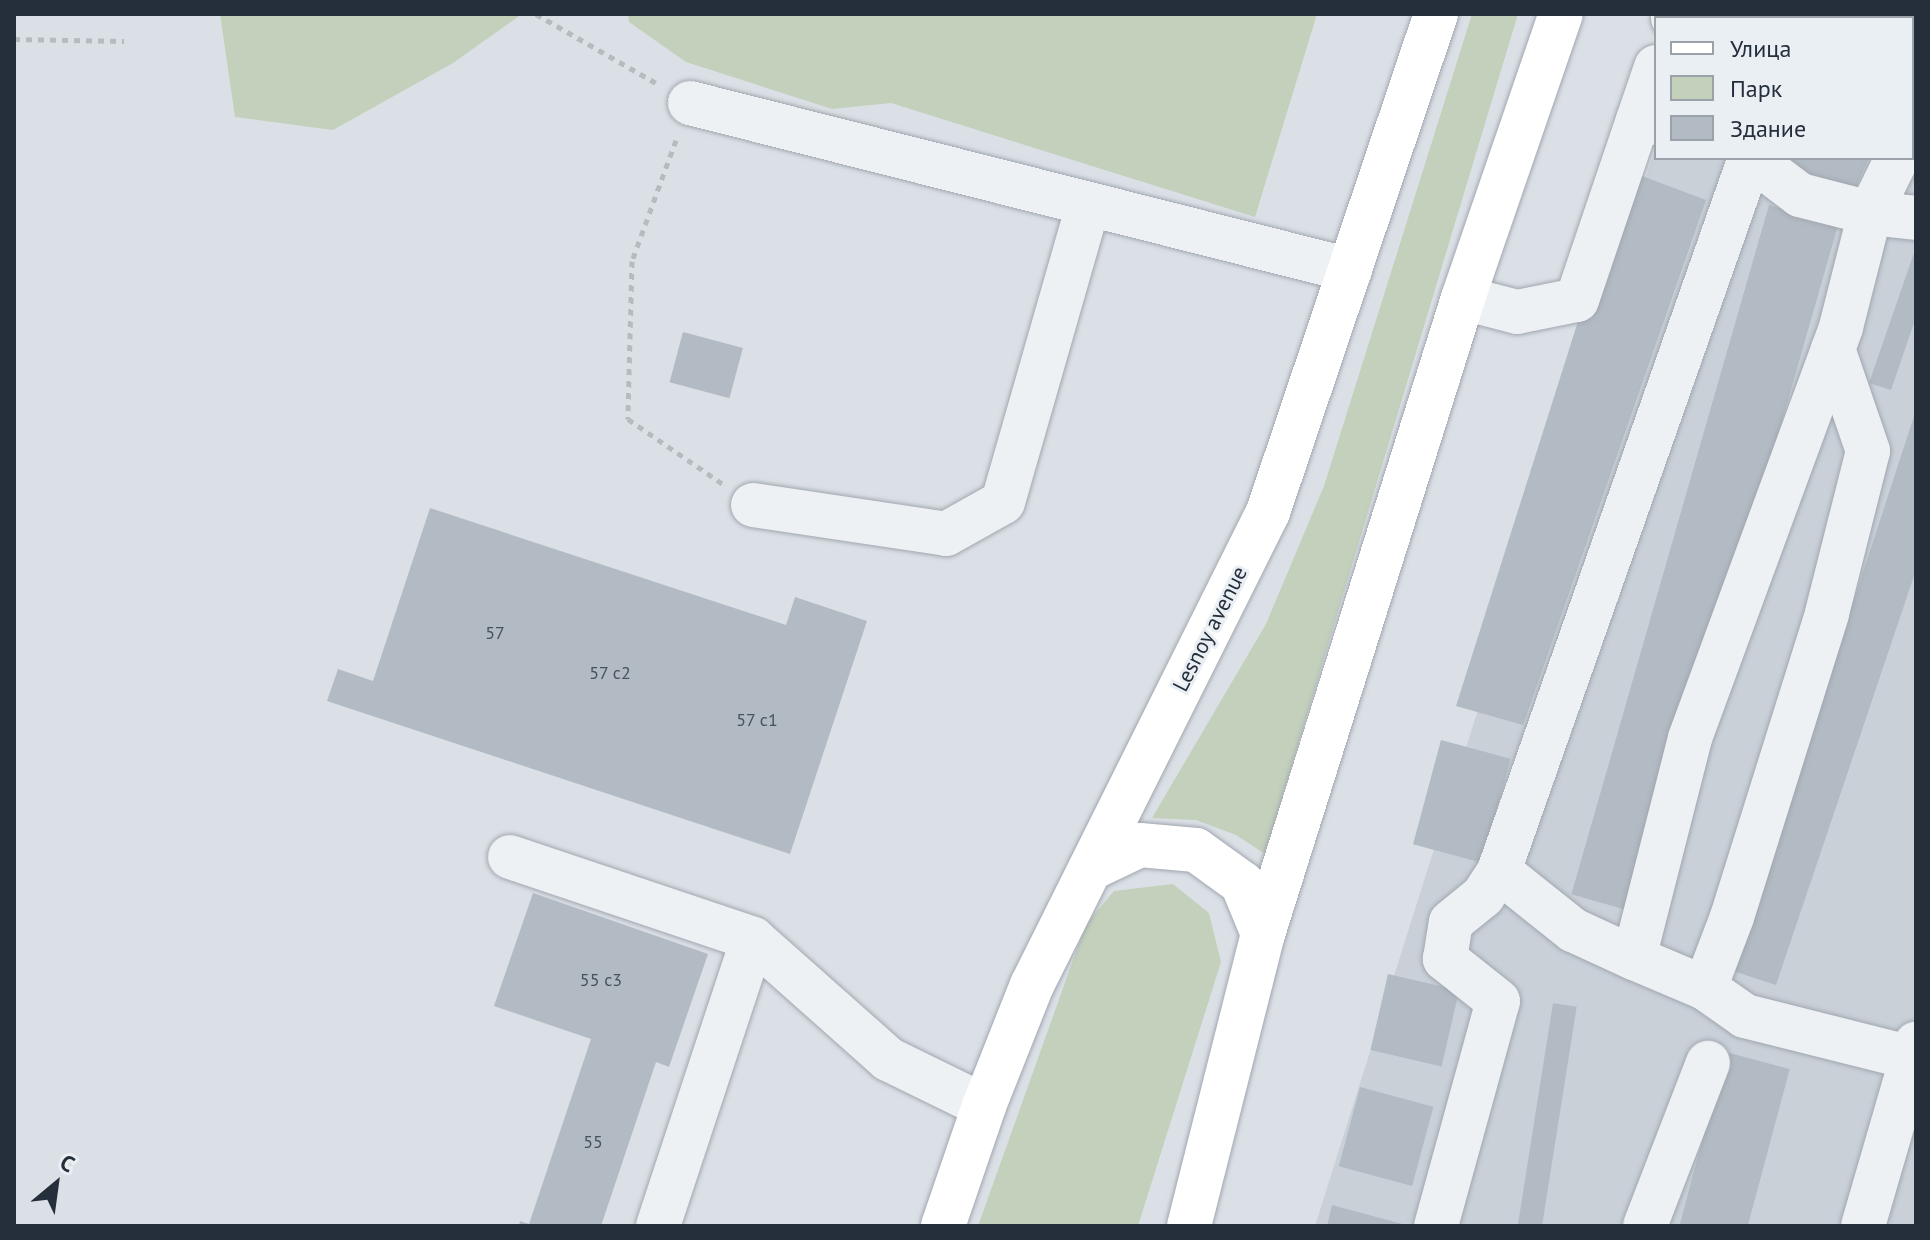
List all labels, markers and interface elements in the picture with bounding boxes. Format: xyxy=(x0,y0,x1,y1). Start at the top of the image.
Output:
legend xyxy=(1654,16,1914,160)
text: Улица xyxy=(1730,33,1791,64)
text: Парк xyxy=(1730,73,1782,104)
text: Здание xyxy=(1730,113,1806,144)
street label: Lesnoy avenue xyxy=(1167,562,1253,696)
house number: 57 xyxy=(485,622,505,644)
house number: 57 с2 xyxy=(589,662,631,684)
house number: 57 с1 xyxy=(736,709,778,731)
house number: 55 с3 xyxy=(580,969,622,991)
house number: 55 xyxy=(583,1131,603,1153)
north arrow xyxy=(16,1144,96,1224)
text: С xyxy=(55,1148,80,1178)

